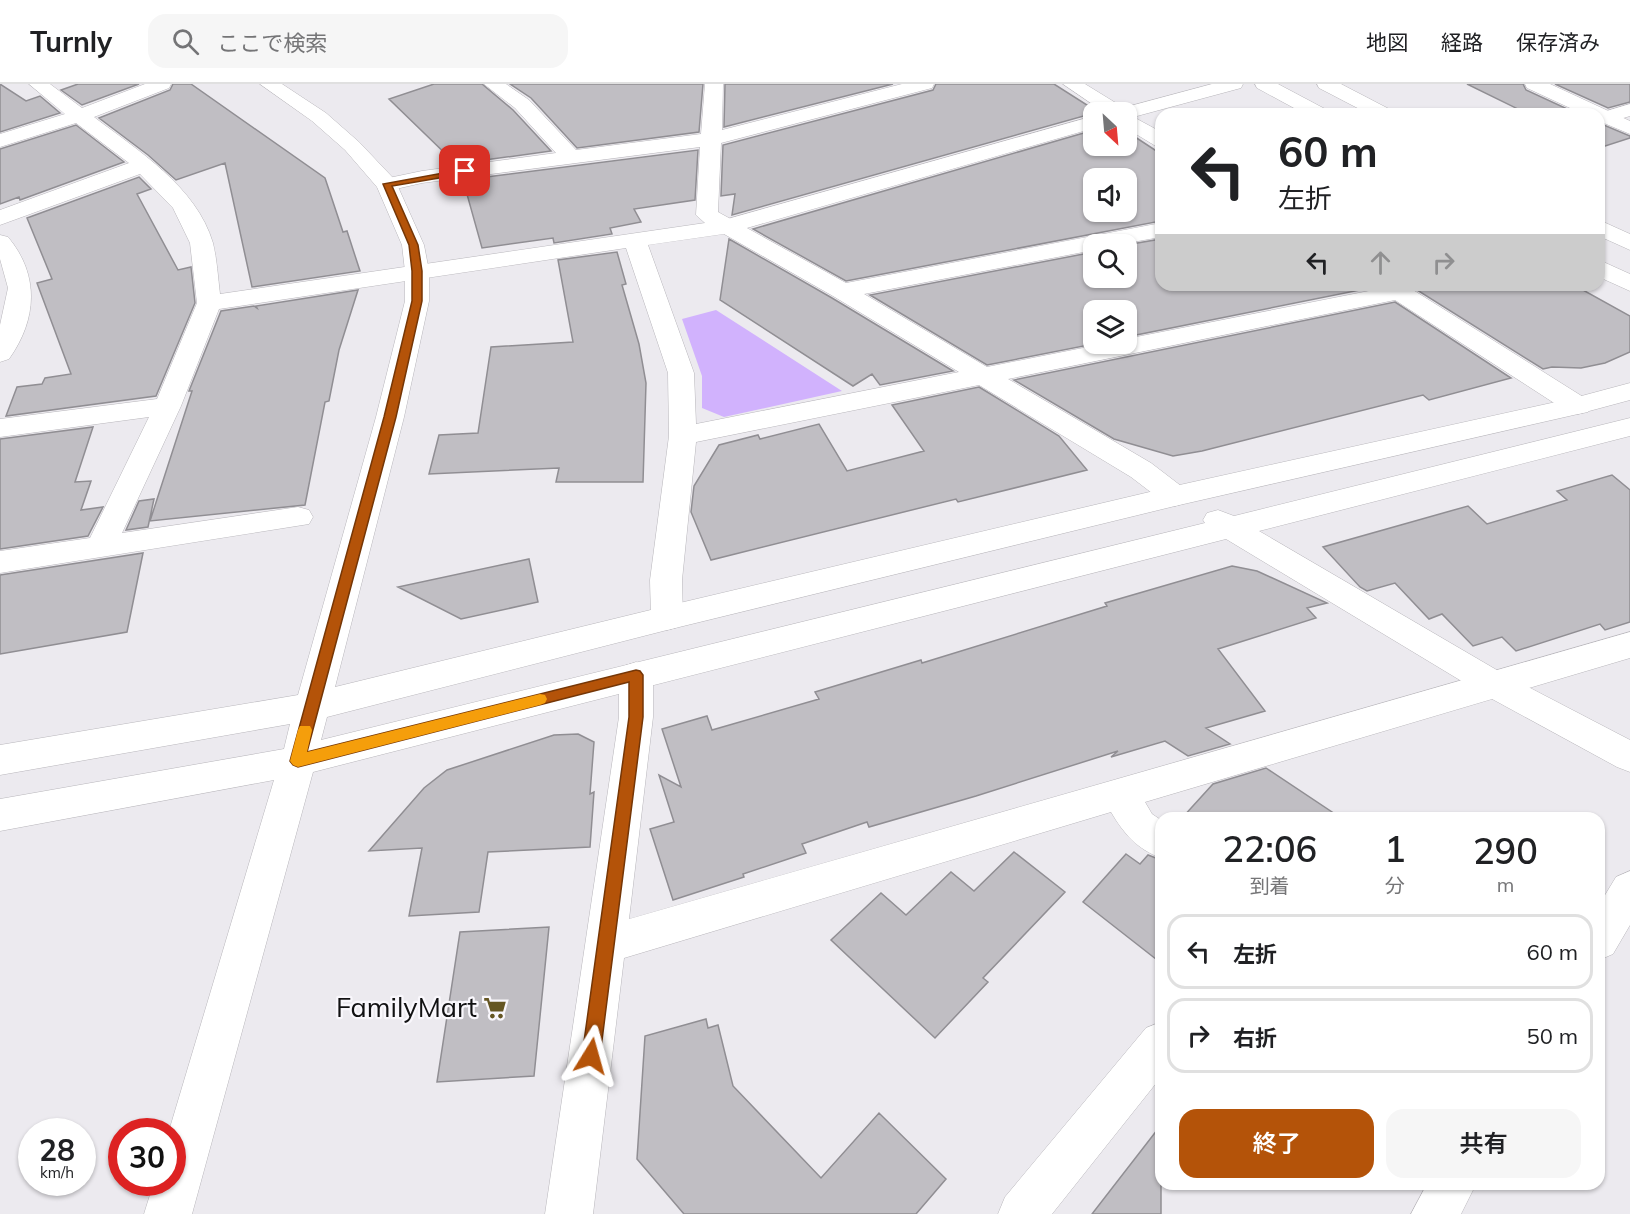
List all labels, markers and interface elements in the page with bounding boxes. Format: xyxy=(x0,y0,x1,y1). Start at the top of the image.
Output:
search box xyxy=(148,14,568,68)
text: Turnly xyxy=(30,24,112,59)
icon: search xyxy=(169,25,202,58)
text: ここで検索 xyxy=(217,29,327,57)
text: 地図 xyxy=(1366,29,1408,55)
text: 経路 xyxy=(1441,29,1483,55)
text: 保存済み xyxy=(1516,29,1600,55)
north arrow xyxy=(1083,102,1137,156)
map controls xyxy=(1083,102,1137,354)
text: 60 m xyxy=(1278,125,1378,178)
icon: left xyxy=(1179,132,1257,210)
pin xyxy=(439,145,490,196)
icon: arrive xyxy=(448,154,481,187)
button: sound xyxy=(1083,168,1137,222)
text: 左折 xyxy=(1278,181,1332,215)
button: search xyxy=(1083,234,1137,288)
icon: left xyxy=(1301,246,1334,279)
icon: ahead xyxy=(1364,246,1397,279)
icon: right xyxy=(1427,246,1460,279)
button: layers xyxy=(1083,300,1137,354)
text: 22:06 xyxy=(1222,826,1317,871)
text: 1 xyxy=(1384,826,1406,871)
text: 290 xyxy=(1473,828,1538,873)
text: m xyxy=(1497,872,1514,897)
text: 到着 xyxy=(1250,873,1290,898)
text: 分 xyxy=(1385,873,1405,898)
icon: left xyxy=(1182,935,1215,968)
text: 60 m xyxy=(1527,938,1578,966)
text: 左折 xyxy=(1233,940,1277,968)
place label: FamilyMart xyxy=(336,990,477,1024)
supermarket icon: FamilyMart xyxy=(482,995,508,1021)
icon: right xyxy=(1182,1019,1215,1052)
text: 50 m xyxy=(1527,1022,1578,1050)
position arrow xyxy=(559,1024,623,1088)
text: 右折 xyxy=(1233,1024,1277,1052)
button: 終了 xyxy=(1179,1109,1374,1178)
button: 共有 xyxy=(1386,1109,1581,1178)
speed limit sign: 30 xyxy=(108,1118,186,1196)
text: 28 xyxy=(39,1131,75,1169)
text: km/h xyxy=(40,1163,74,1182)

